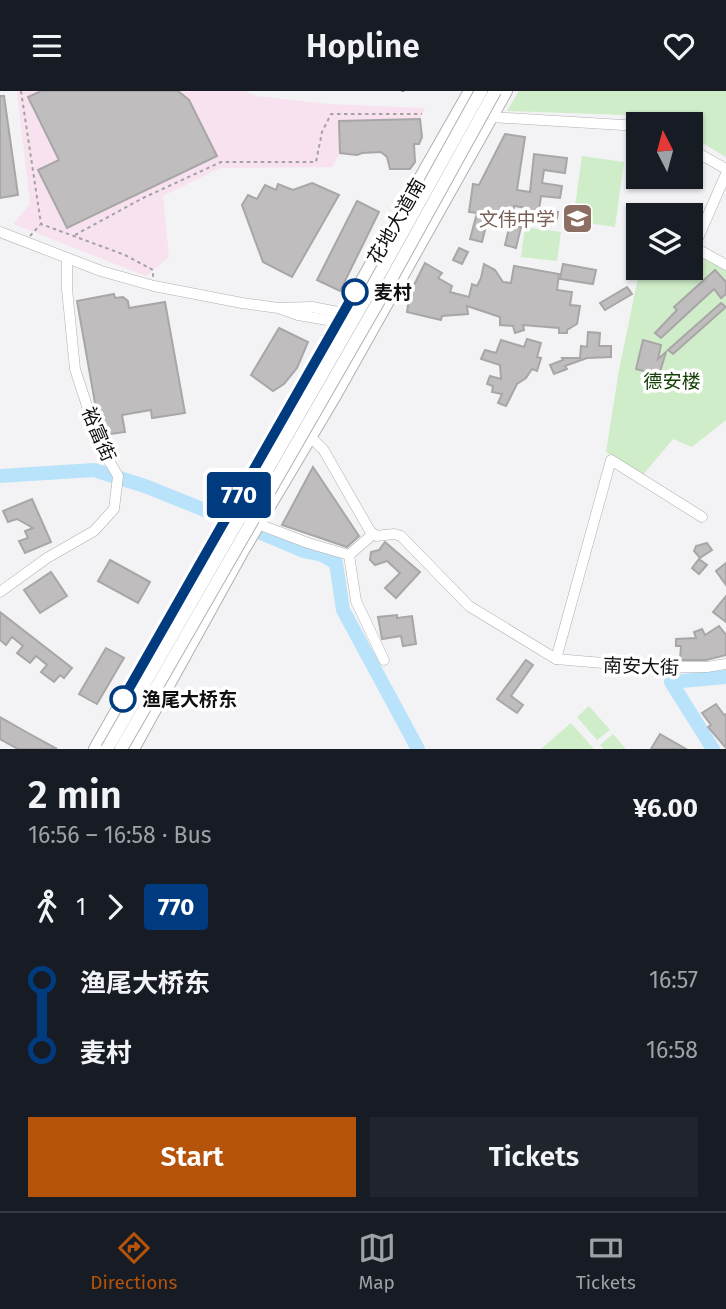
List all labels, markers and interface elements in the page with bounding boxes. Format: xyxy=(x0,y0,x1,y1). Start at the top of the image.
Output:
icon: menu xyxy=(28,27,66,65)
text: Hopline xyxy=(306,27,420,65)
icon: heart xyxy=(660,27,698,65)
north arrow xyxy=(626,112,704,189)
map controls xyxy=(626,112,703,280)
street label: 花地大道南 xyxy=(363,174,430,268)
school or university icon: 文伟中学 xyxy=(561,202,595,236)
button: layers xyxy=(626,203,703,280)
place label: 文伟中学 xyxy=(479,208,555,231)
marker: 麦村 xyxy=(342,279,368,305)
place label: 麦村 xyxy=(374,281,412,304)
park label: 德安楼 xyxy=(643,370,701,393)
street label: 裕富街 xyxy=(77,403,120,465)
line badge: 770 xyxy=(199,472,279,518)
text: 770 xyxy=(221,481,257,509)
street label: 南安大街 xyxy=(603,654,679,679)
marker: 渔尾大桥东 xyxy=(110,686,136,712)
place label: 渔尾大桥东 xyxy=(142,688,237,711)
text: 2 min xyxy=(28,772,122,818)
text: ¥6.00 xyxy=(633,793,698,824)
text: 16:56 – 16:58 · Bus xyxy=(28,821,212,849)
icon: walk xyxy=(28,888,66,926)
icon: forward xyxy=(96,888,134,926)
text: 1 xyxy=(76,893,86,921)
text: 770 xyxy=(158,893,194,921)
text: 16:57 xyxy=(649,966,698,994)
text: 渔尾大桥东 xyxy=(80,968,210,999)
text: 16:58 xyxy=(646,1036,698,1064)
text: 麦村 xyxy=(80,1038,132,1069)
button: Start xyxy=(28,1117,356,1197)
button: Tickets xyxy=(370,1117,698,1197)
tab: Directions xyxy=(90,1229,177,1294)
tab: Map xyxy=(358,1229,396,1294)
tab: Tickets xyxy=(576,1229,636,1294)

